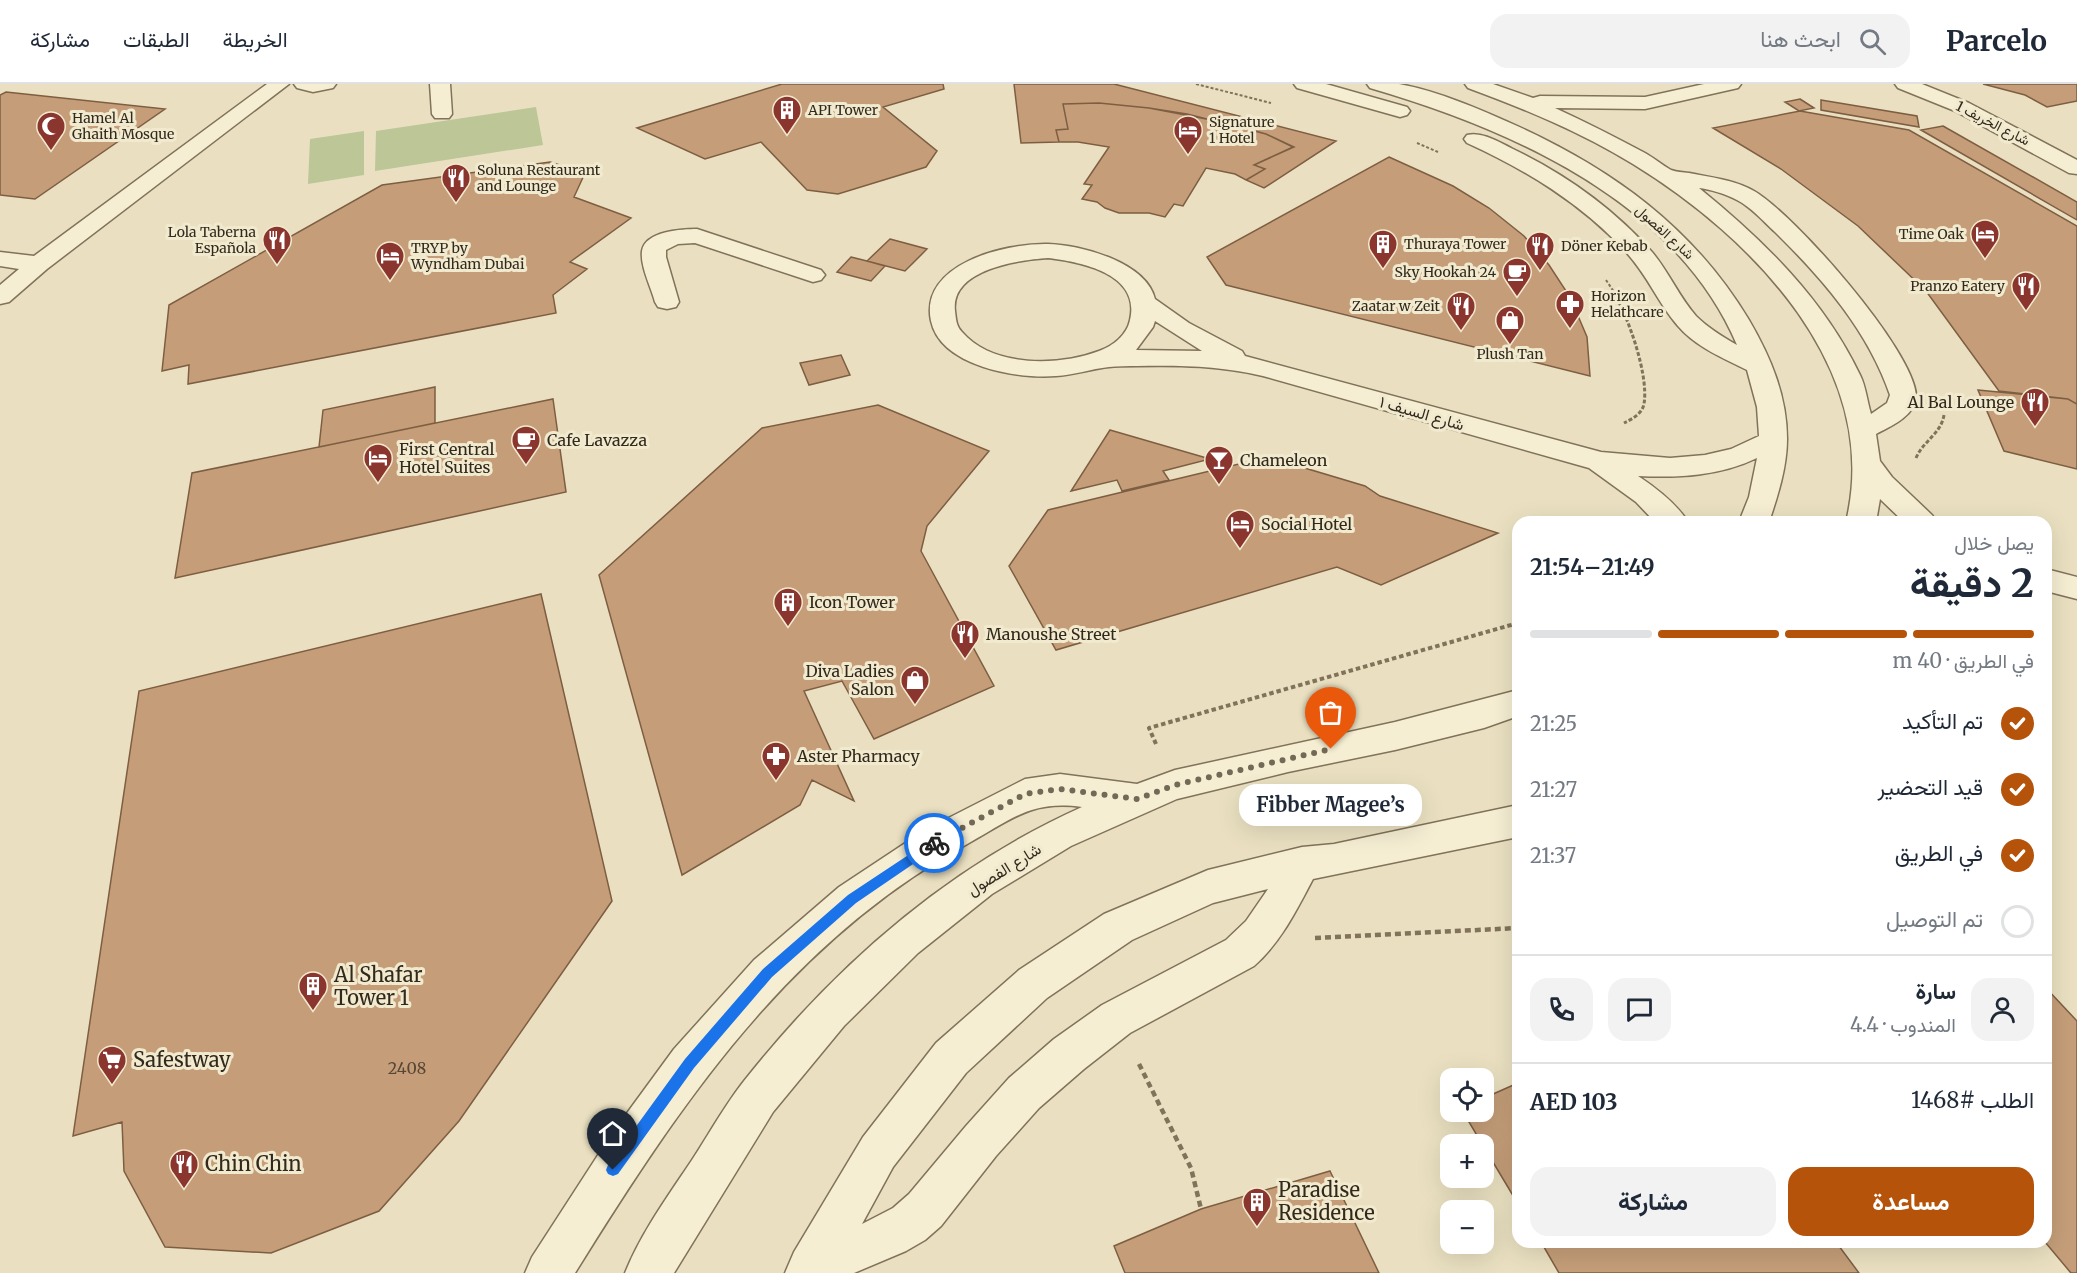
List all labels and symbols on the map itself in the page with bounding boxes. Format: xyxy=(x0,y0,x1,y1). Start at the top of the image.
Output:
building icon: API Tower xyxy=(771,94,803,136)
street label: شارع الخريف 1 xyxy=(1952,97,2033,151)
place label: API Tower xyxy=(807,101,878,119)
place label: Hamel Al Ghaith Mosque xyxy=(72,109,174,143)
mosque icon: Hamel Al Ghaith Mosque xyxy=(35,110,67,152)
place label: Signature 1 Hotel xyxy=(1209,113,1274,147)
hotel icon: Signature 1 Hotel xyxy=(1172,114,1204,156)
place label: Soluna Restaurant and Lounge xyxy=(477,161,601,195)
restaurant icon: Soluna Restaurant and Lounge xyxy=(440,162,472,204)
street label: شارع الفصول xyxy=(1631,201,1698,265)
hotel icon: Time Oak xyxy=(1969,218,2001,260)
place label: Lola Taberna Española xyxy=(168,223,256,257)
restaurant icon: Lola Taberna Española xyxy=(261,224,293,266)
place label: Time Oak xyxy=(1899,225,1964,243)
building icon: Thuraya Tower xyxy=(1367,228,1399,270)
restaurant icon: Döner Kebab xyxy=(1524,230,1556,272)
place label: Thuraya Tower xyxy=(1404,235,1506,253)
place label: Döner Kebab xyxy=(1561,237,1648,255)
place label: TRYP by Wyndham Dubai xyxy=(410,239,525,273)
hotel icon: TRYP by Wyndham Dubai xyxy=(374,240,406,282)
cafe icon: Sky Hookah 24 xyxy=(1501,256,1533,298)
place label: Sky Hookah 24 xyxy=(1394,263,1496,281)
restaurant icon: Pranzo Eatery xyxy=(2010,270,2042,312)
place label: Pranzo Eatery xyxy=(1910,277,2006,295)
place label: Horizon Helathcare xyxy=(1591,287,1663,321)
pharmacy icon: Horizon Helathcare xyxy=(1554,288,1586,330)
restaurant icon: Zaatar w Zeit xyxy=(1445,290,1477,332)
place label: Zaatar w Zeit xyxy=(1352,297,1441,315)
shop icon: Plush Tan xyxy=(1494,304,1526,346)
place label: Plush Tan xyxy=(1476,345,1544,363)
restaurant icon: Al Bal Lounge xyxy=(2019,386,2051,428)
street label: شارع السيف ١ xyxy=(1377,391,1467,437)
place label: Al Bal Lounge xyxy=(1906,392,2014,412)
cafe icon: Cafe Lavazza xyxy=(510,424,542,466)
place label: Cafe Lavazza xyxy=(547,430,647,450)
place label: First Central Hotel Suites xyxy=(399,439,495,477)
hotel icon: First Central Hotel Suites xyxy=(362,442,394,484)
bar icon: Chameleon xyxy=(1203,444,1235,486)
place label: Chameleon xyxy=(1240,450,1328,470)
hotel icon: Social Hotel xyxy=(1224,508,1256,550)
place label: Social Hotel xyxy=(1261,514,1352,534)
building icon: Icon Tower xyxy=(772,586,804,628)
place label: Icon Tower xyxy=(809,592,895,612)
restaurant icon: Manoushe Street xyxy=(949,618,981,660)
place label: Manoushe Street xyxy=(986,624,1117,644)
place label: Diva Ladies Salon xyxy=(805,661,894,699)
shop icon: Diva Ladies Salon xyxy=(899,664,931,706)
pin xyxy=(1305,687,1356,749)
pharmacy icon: Aster Pharmacy xyxy=(760,740,792,782)
place label: Aster Pharmacy xyxy=(796,746,921,766)
callout: Fibber Magee’s xyxy=(1240,785,1422,827)
courier xyxy=(904,813,964,873)
street label: شارع الفصول xyxy=(963,838,1046,901)
place label: Al Shafar Tower 1 xyxy=(333,962,422,1010)
building icon: Al Shafar Tower 1 xyxy=(297,970,329,1012)
supermarket icon: Safestway xyxy=(96,1044,128,1086)
place label: Safestway xyxy=(133,1047,231,1072)
house number: 2408 xyxy=(388,1058,426,1078)
pin xyxy=(587,1108,638,1170)
restaurant icon: Chin Chin xyxy=(168,1148,200,1190)
place label: Chin Chin xyxy=(205,1151,302,1176)
place label: Paradise Residence xyxy=(1278,1177,1375,1225)
building icon: Paradise Residence xyxy=(1241,1186,1273,1228)

